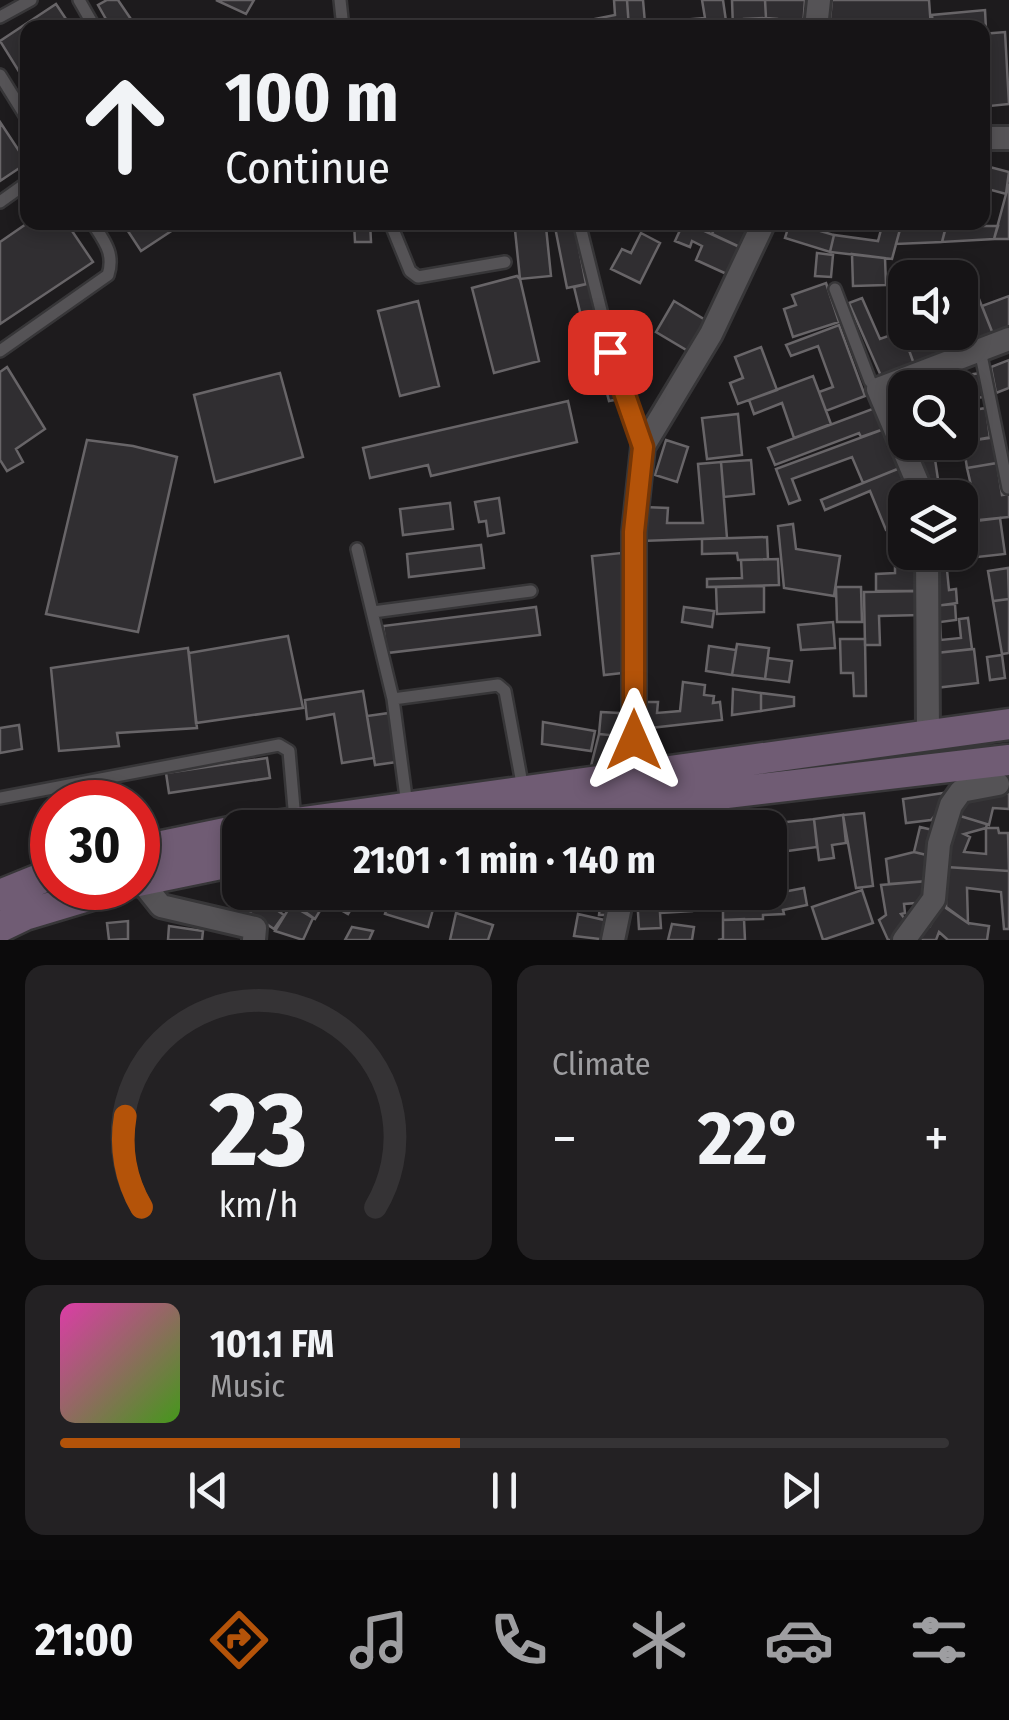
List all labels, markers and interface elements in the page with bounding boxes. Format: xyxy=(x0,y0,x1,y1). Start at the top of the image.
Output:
text: 100 m xyxy=(225,56,399,140)
icon: ahead xyxy=(60,60,190,190)
text: Continue xyxy=(225,141,390,195)
map controls xyxy=(888,260,978,570)
button: sound xyxy=(888,260,978,350)
pin xyxy=(568,310,653,395)
icon: arrive xyxy=(583,325,638,380)
button: search xyxy=(888,370,978,460)
button: layers xyxy=(888,480,978,570)
position arrow xyxy=(582,688,686,792)
speed limit sign: 30 xyxy=(30,780,160,910)
text: 21:01 · 1 min · 140 m xyxy=(353,837,656,883)
text: Climate xyxy=(552,1045,651,1083)
text: 23 xyxy=(209,1068,307,1193)
text: 22° xyxy=(698,1094,803,1184)
text: − xyxy=(552,1106,577,1172)
text: + xyxy=(924,1106,949,1172)
text: km/h xyxy=(219,1184,298,1226)
text: 101.1 FM xyxy=(210,1321,334,1367)
text: Music xyxy=(210,1367,285,1405)
icon: previous xyxy=(181,1463,236,1518)
icon: pause xyxy=(477,1463,532,1518)
icon: next xyxy=(773,1463,828,1518)
icon: directions xyxy=(204,1605,274,1675)
icon: music xyxy=(344,1605,414,1675)
icon: phone xyxy=(484,1605,554,1675)
icon: climate xyxy=(624,1605,694,1675)
icon: car xyxy=(764,1605,834,1675)
icon: filters xyxy=(904,1605,974,1675)
text: 21:00 xyxy=(35,1613,134,1667)

